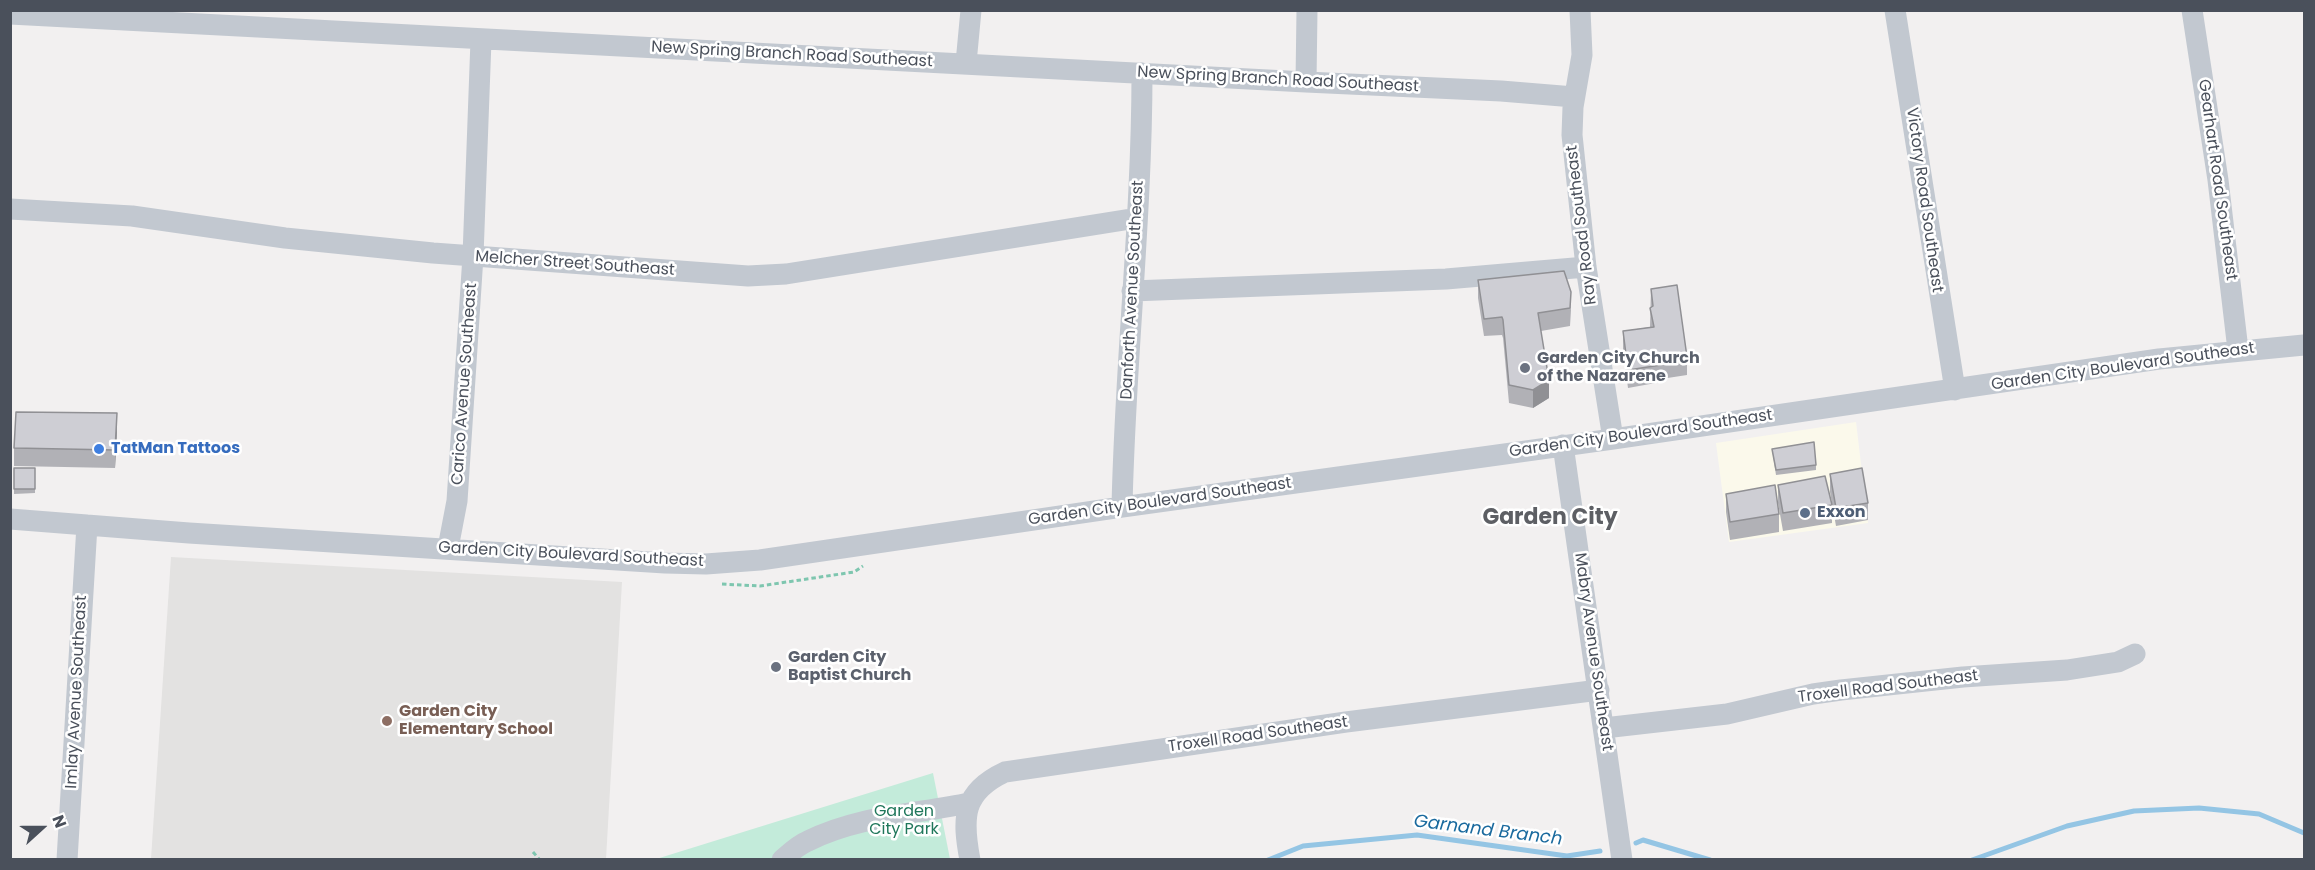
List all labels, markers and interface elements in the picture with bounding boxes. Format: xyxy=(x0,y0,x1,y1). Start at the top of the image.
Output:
street label: New Spring Branch Road Southeast xyxy=(651,38,933,72)
street label: New Spring Branch Road Southeast xyxy=(1137,63,1419,97)
street label: Gearhart Road Southeast xyxy=(2193,78,2241,282)
street label: Victory Road Southeast xyxy=(1902,106,1946,294)
street label: Ray Road Southeast xyxy=(1563,144,1601,306)
street label: Danforth Avenue Southeast xyxy=(1118,180,1148,400)
street label: Melcher Street Southeast xyxy=(475,247,675,281)
street label: Carico Avenue Southeast xyxy=(448,282,482,486)
street label: Garden City Boulevard Southeast xyxy=(1990,339,2256,395)
place label: Garden City Church of the Nazarene xyxy=(1537,349,1700,387)
marker: Garden City Church of the Nazarene xyxy=(1518,361,1532,375)
street label: Garden City Boulevard Southeast xyxy=(1508,406,1774,462)
place label: TatMan Tattoos xyxy=(111,439,240,459)
marker: TatMan Tattoos xyxy=(92,442,106,456)
street label: Garden City Boulevard Southeast xyxy=(1027,474,1293,530)
place label: Exxon xyxy=(1817,503,1865,523)
district label: Garden City xyxy=(1482,505,1618,531)
marker: Exxon xyxy=(1798,506,1812,520)
street label: Garden City Boulevard Southeast xyxy=(438,538,704,572)
street label: Mabry Avenue Southeast xyxy=(1570,552,1616,752)
street label: Imlay Avenue Southeast xyxy=(62,595,92,789)
place label: Garden City Baptist Church xyxy=(788,648,911,686)
marker: Garden City Baptist Church xyxy=(769,660,783,674)
street label: Troxell Road Southeast xyxy=(1797,666,1979,708)
place label: Garden City Elementary School xyxy=(399,702,553,740)
street label: Troxell Road Southeast xyxy=(1167,713,1349,757)
marker: Garden City Elementary School xyxy=(380,714,394,728)
north arrow xyxy=(12,798,72,858)
park label: Garden City Park xyxy=(869,802,939,840)
water label: Garnand Branch xyxy=(1412,811,1564,851)
text: N xyxy=(46,812,72,831)

